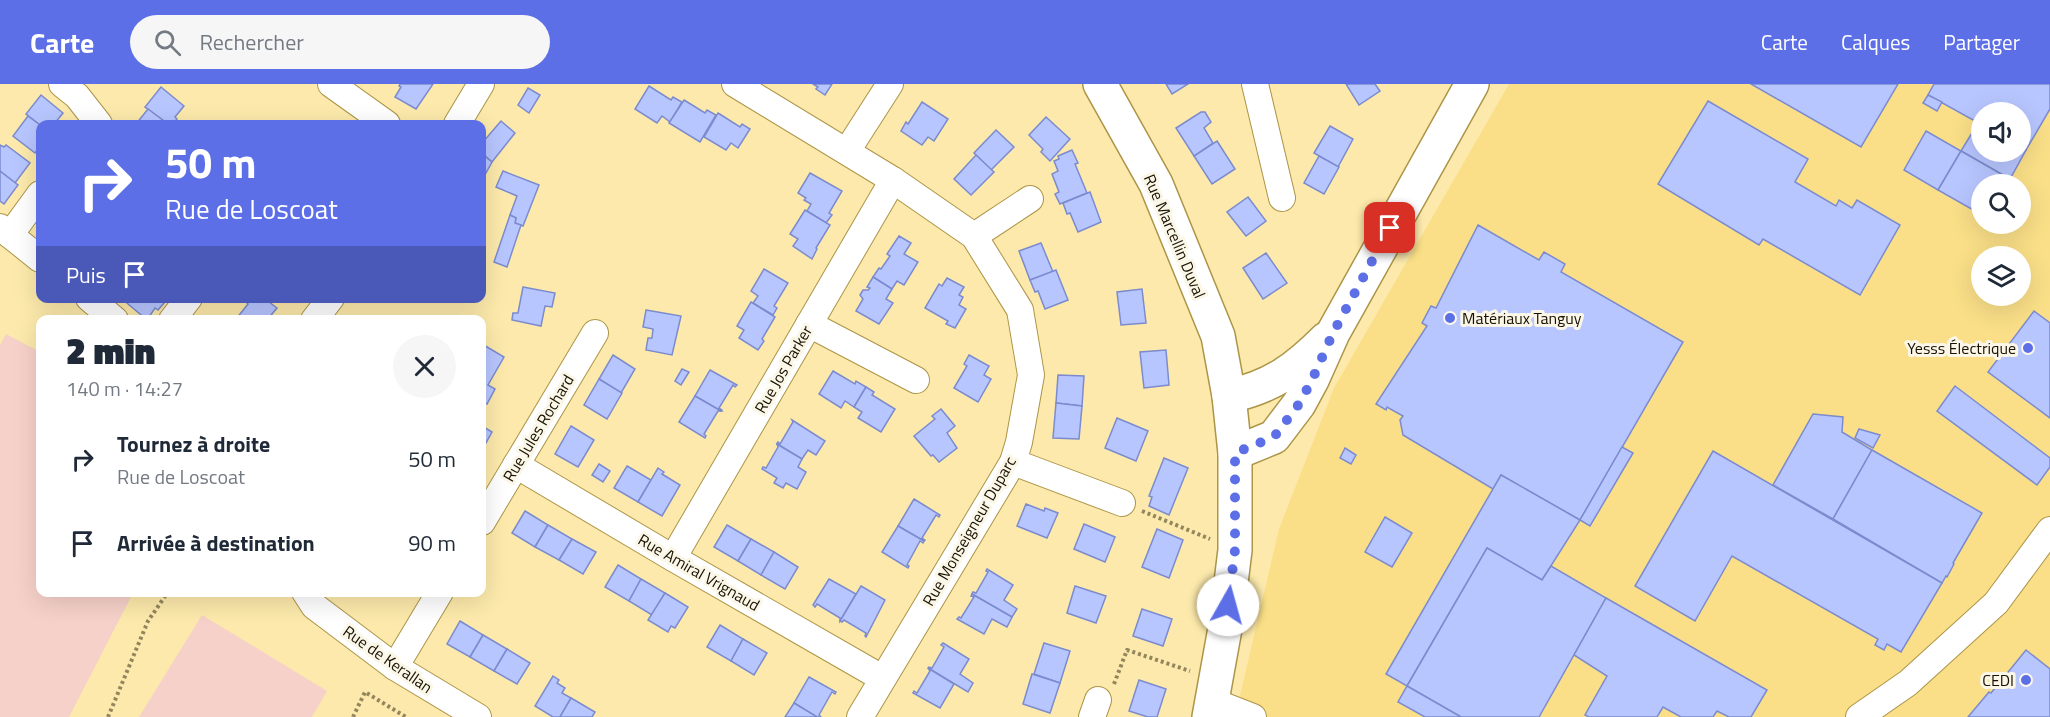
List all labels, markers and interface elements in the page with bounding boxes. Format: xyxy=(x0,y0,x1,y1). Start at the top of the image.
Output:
search box xyxy=(130,15,550,69)
text: Carte xyxy=(30,21,94,64)
text: Rechercher xyxy=(199,25,304,59)
icon: search xyxy=(151,26,184,59)
text: Carte xyxy=(1761,26,1808,58)
text: Calques xyxy=(1841,26,1910,58)
text: Partager xyxy=(1943,26,2020,58)
map controls xyxy=(1971,102,2031,306)
button: sound xyxy=(1971,102,2031,162)
text: 50 m xyxy=(165,130,257,194)
icon: right xyxy=(66,144,144,222)
street label: Rue Marcellin Duval xyxy=(1138,170,1212,302)
button: search xyxy=(1971,174,2031,234)
text: Rue de Loscoat xyxy=(165,188,338,229)
pin xyxy=(1364,202,1415,253)
icon: arrive xyxy=(1373,211,1406,244)
button: layers xyxy=(1971,246,2031,306)
text: Puis xyxy=(66,258,106,292)
icon: arrive xyxy=(118,258,151,291)
place label: Matériaux Tanguy xyxy=(1462,306,1582,330)
marker: Matériaux Tanguy xyxy=(1443,311,1457,325)
street label: Rue Jos Parker xyxy=(748,320,818,417)
text: 2 min xyxy=(66,323,155,378)
button: close xyxy=(393,335,456,398)
place label: Yesss Électrique xyxy=(1907,336,2016,360)
marker: Yesss Électrique xyxy=(2021,341,2035,355)
street label: Rue Jules Rochard xyxy=(496,370,580,486)
text: 140 m · 14:27 xyxy=(66,373,183,404)
text: Tournez à droite xyxy=(117,427,270,461)
text: 50 m xyxy=(408,442,456,476)
icon: right xyxy=(66,443,99,476)
street label: Rue Monseigneur Duparc xyxy=(916,452,1022,610)
text: Rue de Loscoat xyxy=(117,461,245,492)
text: Arrivée à destination xyxy=(117,526,315,560)
text: 90 m xyxy=(408,526,456,560)
icon: arrive xyxy=(66,527,99,560)
street label: Rue Amiral Vrignaud xyxy=(634,527,764,617)
position arrow xyxy=(1196,573,1260,637)
street label: Rue de Kerallan xyxy=(338,619,438,699)
place label: CEDI xyxy=(1982,668,2014,692)
marker: CEDI xyxy=(2019,673,2033,687)

